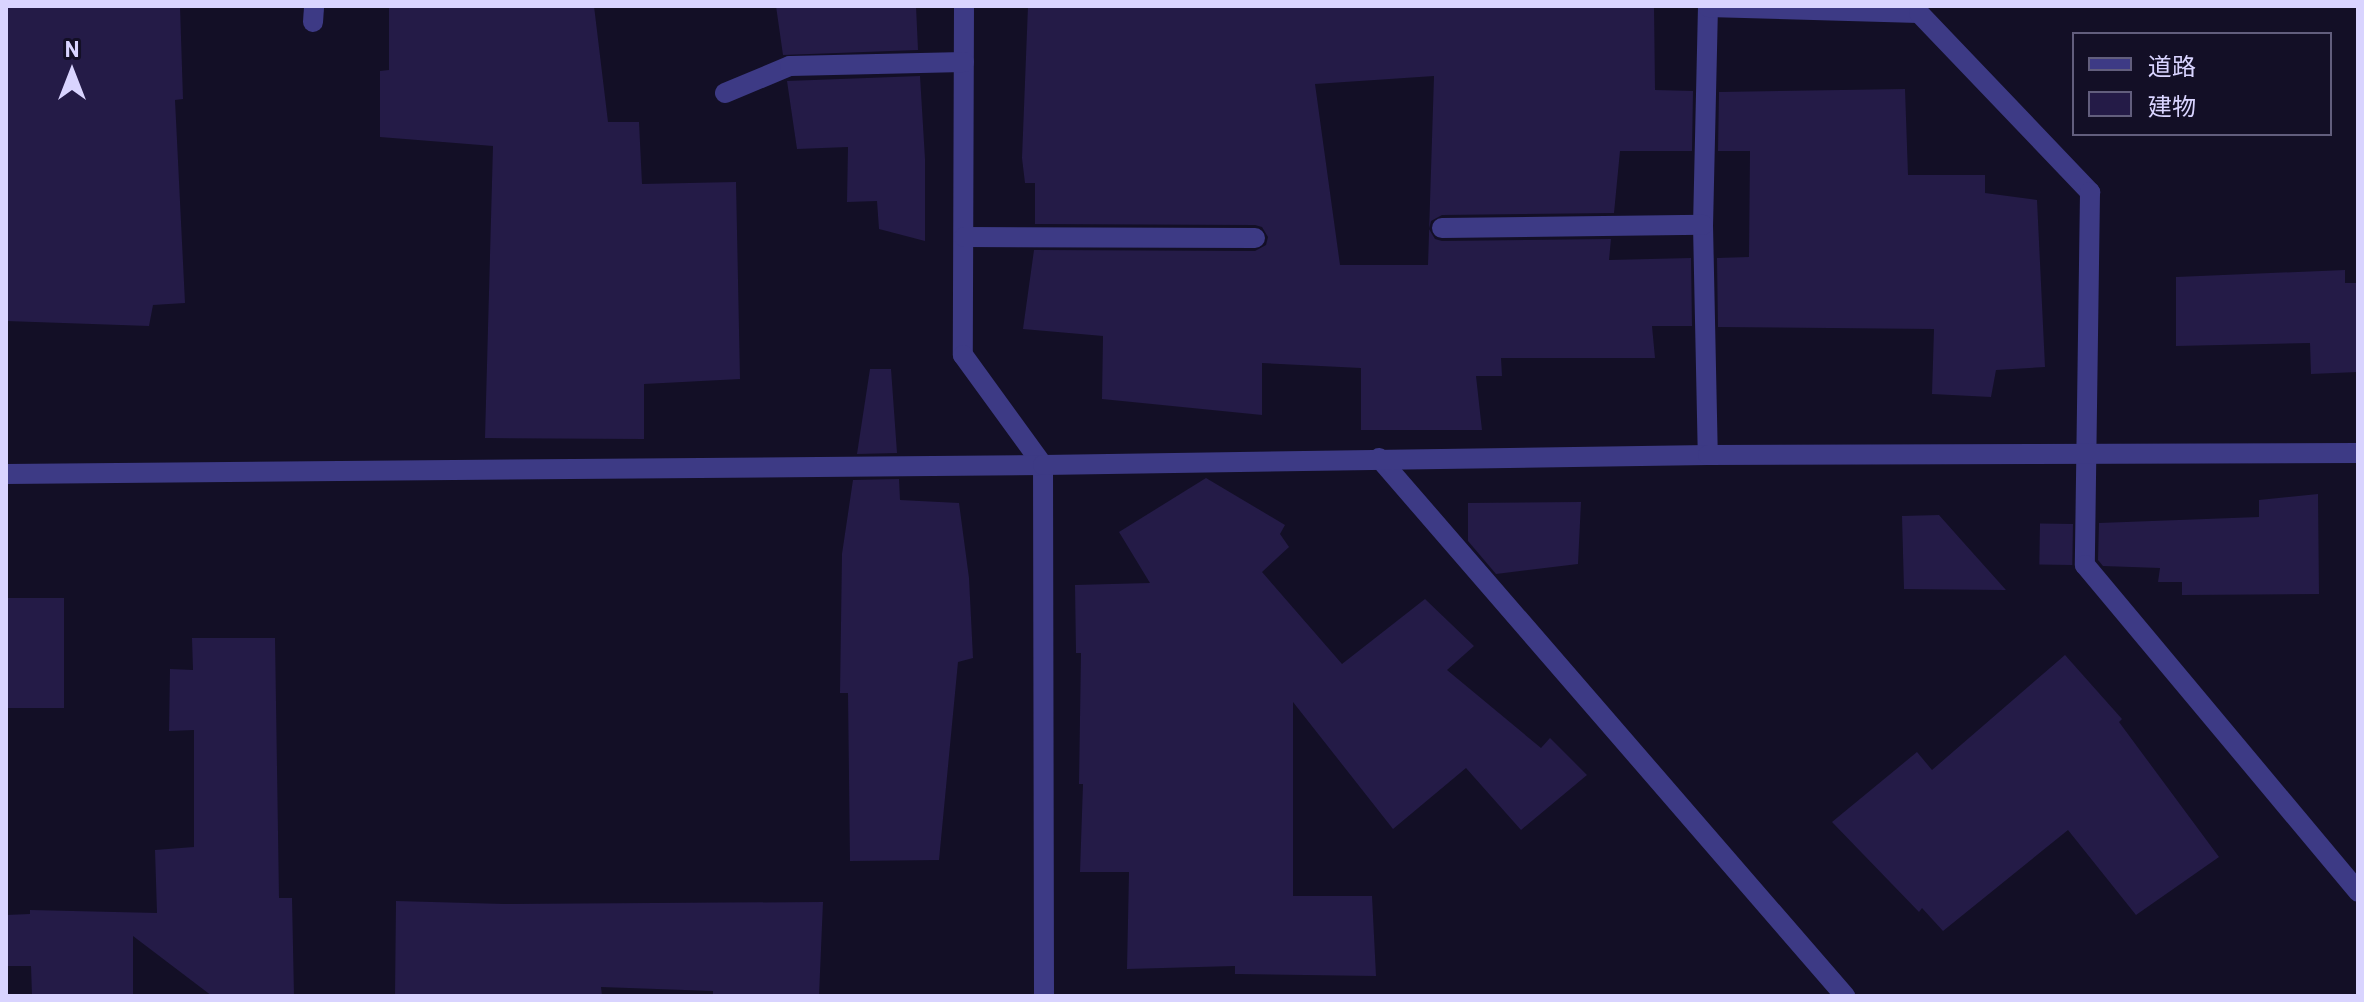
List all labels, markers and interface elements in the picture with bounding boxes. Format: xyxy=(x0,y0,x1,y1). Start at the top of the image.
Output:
north arrow xyxy=(32,32,112,112)
legend xyxy=(2072,32,2332,136)
text: N xyxy=(65,35,79,61)
text: 道路 xyxy=(2148,51,2196,80)
text: 建物 xyxy=(2148,91,2196,120)

